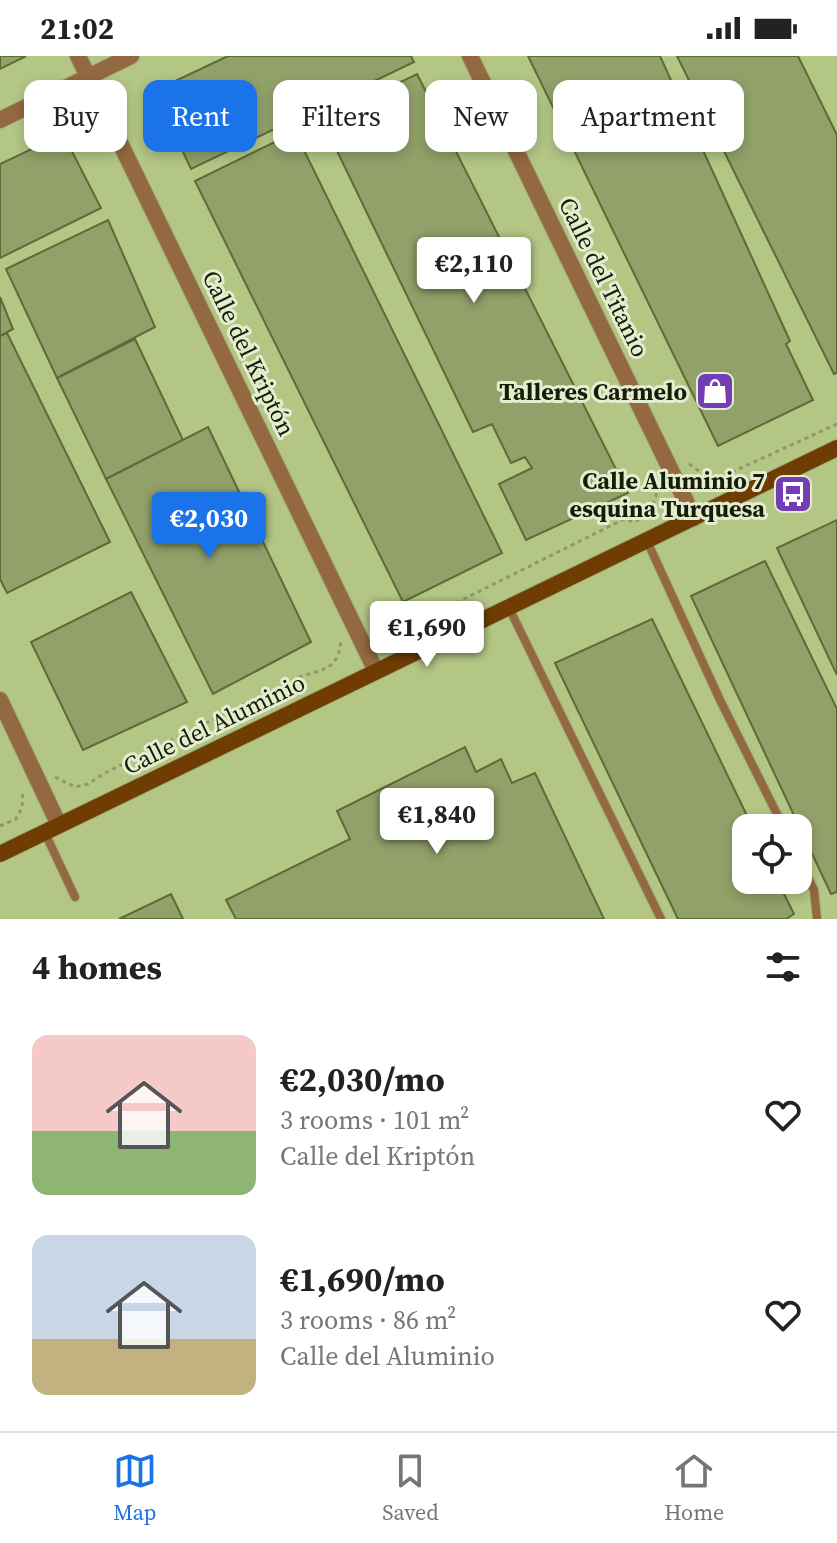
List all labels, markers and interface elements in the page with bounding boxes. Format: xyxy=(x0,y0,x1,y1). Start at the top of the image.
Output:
text: 21:02 xyxy=(40,8,114,49)
chip: Buy xyxy=(24,80,127,152)
chip: Rent xyxy=(143,80,257,152)
chip: Filters xyxy=(273,80,409,152)
chip: New xyxy=(425,80,537,152)
chip: Apartment xyxy=(553,80,744,152)
street label: Calle del Titanio xyxy=(551,192,657,362)
pin: €2,110 xyxy=(409,237,539,305)
text: €2,110 xyxy=(435,245,513,281)
street label: Calle del Kriptón xyxy=(195,265,303,441)
shop icon: Talleres Carmelo xyxy=(694,370,736,412)
place label: Talleres Carmelo xyxy=(499,375,687,408)
place label: Calle Aluminio 7 esquina Turquesa xyxy=(569,464,765,525)
bus stop icon: Calle Aluminio 7 esquina Turquesa xyxy=(772,473,814,515)
pin: €2,030 xyxy=(144,492,274,560)
text: €2,030 xyxy=(170,500,248,536)
pin: €1,690 xyxy=(362,601,492,669)
text: €1,690 xyxy=(388,609,466,645)
street label: Calle del Aluminio xyxy=(118,666,310,782)
pin: €1,840 xyxy=(372,788,502,856)
text: €1,840 xyxy=(398,796,476,832)
map controls xyxy=(732,814,812,894)
button: locate xyxy=(732,814,812,894)
text: 4 homes xyxy=(32,944,162,990)
icon: filters xyxy=(761,945,805,989)
text: €2,030/mo xyxy=(280,1056,445,1102)
icon: home xyxy=(96,1067,192,1163)
icon: heart xyxy=(761,1093,805,1137)
text: 3 rooms · 101 m² xyxy=(280,1102,469,1138)
text: Calle del Kriptón xyxy=(280,1138,475,1174)
text: €1,690/mo xyxy=(280,1256,445,1302)
icon: home xyxy=(96,1267,192,1363)
icon: heart xyxy=(761,1293,805,1337)
text: 3 rooms · 86 m² xyxy=(280,1302,456,1338)
text: Calle del Aluminio xyxy=(280,1338,495,1374)
tab: Map xyxy=(113,1449,157,1527)
tab: Saved xyxy=(382,1449,439,1527)
tab: Home xyxy=(664,1449,724,1527)

